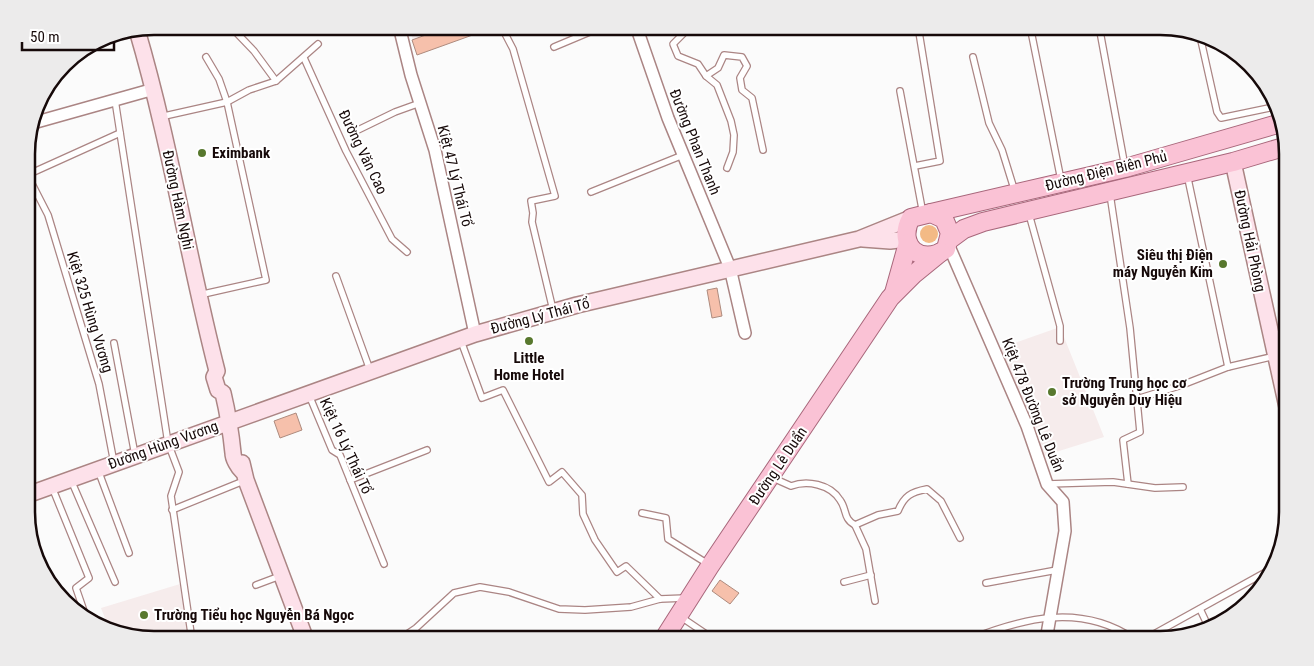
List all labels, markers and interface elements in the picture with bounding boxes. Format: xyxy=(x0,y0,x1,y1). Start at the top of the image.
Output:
scale bar xyxy=(22,20,115,52)
text: 50 m xyxy=(30,28,60,46)
street label: Đường Phan Thanh xyxy=(666,86,724,198)
street label: Đường Văn Cao xyxy=(335,107,391,197)
street label: Kiệt 47 Lý Thái Tổ xyxy=(434,123,476,229)
place label: Eximbank xyxy=(212,144,271,162)
marker: Eximbank xyxy=(196,147,208,159)
street label: Đường Điện Biên Phủ xyxy=(1043,147,1169,195)
street label: Đường Hàm Nghi xyxy=(159,149,197,251)
street label: Đường Hải Phòng xyxy=(1230,188,1270,294)
place label: Siêu thị Điện máy Nguyễn Kim xyxy=(1113,246,1213,281)
street label: Kiệt 325 Hùng Vương xyxy=(63,249,117,375)
marker: Siêu thị Điện máy Nguyễn Kim xyxy=(1217,258,1229,270)
street label: Đường Lý Thái Tổ xyxy=(489,294,592,338)
marker: Little Home Hotel xyxy=(523,335,535,347)
street label: Kiệt 478 Đường Lê Duẩn xyxy=(998,335,1068,475)
place label: Little Home Hotel xyxy=(494,349,564,384)
place label: Trường Trung học cơ sở Nguyễn Duy Hiệu xyxy=(1062,374,1187,409)
marker: Trường Trung học cơ sở Nguyễn Duy Hiệu xyxy=(1046,386,1058,398)
street label: Kiệt 16 Lý Thái Tổ xyxy=(316,395,376,497)
street label: Đường Hùng Vương xyxy=(105,417,221,473)
street label: Đường Lê Duẩn xyxy=(745,423,811,509)
place label: Trường Tiểu học Nguyễn Bá Ngọc xyxy=(154,606,354,624)
marker: Trường Tiểu học Nguyễn Bá Ngọc xyxy=(138,609,150,621)

